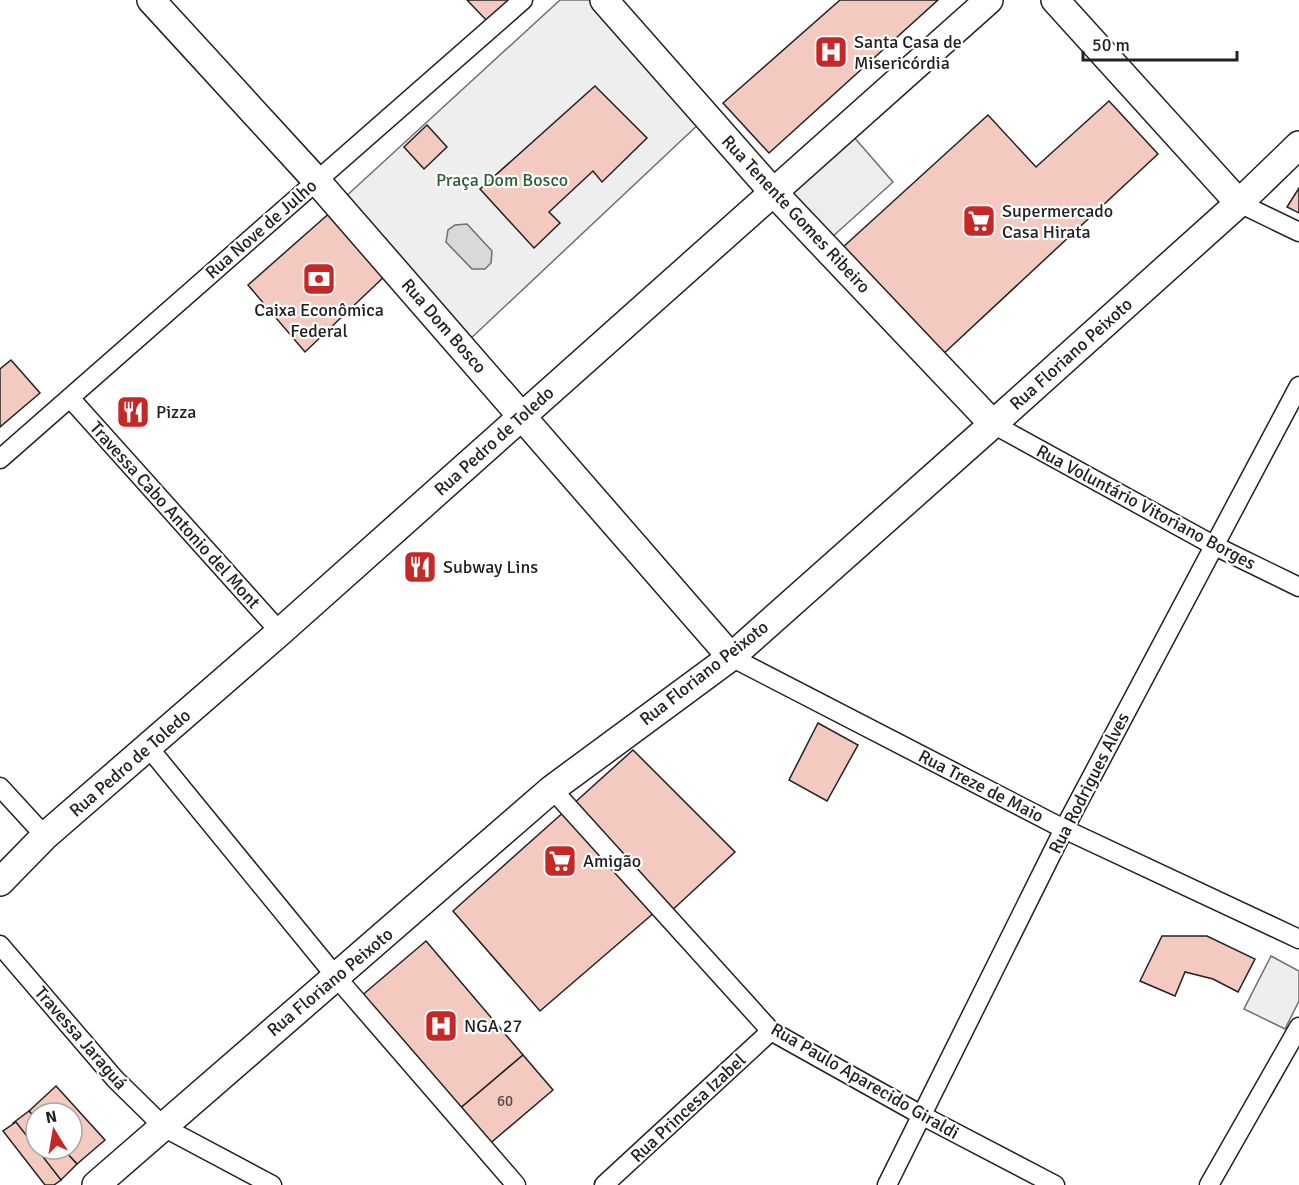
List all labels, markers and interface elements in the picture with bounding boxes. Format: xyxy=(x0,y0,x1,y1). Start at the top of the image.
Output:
scale bar xyxy=(1083,24,1238,62)
place label: Santa Casa de Misericórdia xyxy=(854,31,962,74)
hospital icon: Santa Casa de Misericórdia xyxy=(813,34,849,70)
text: 50 m xyxy=(1092,34,1130,56)
street label: Rua Tenente Gomes Ribeiro xyxy=(717,130,875,298)
park label: Praça Dom Bosco xyxy=(436,169,568,191)
street label: Rua Nove de Julho xyxy=(201,175,321,283)
place label: Supermercado Casa Hirata xyxy=(1002,200,1113,243)
supermarket icon: Supermercado Casa Hirata xyxy=(961,203,997,239)
bank icon: Caixa Econômica Federal xyxy=(301,261,337,297)
street label: Rua Dom Bosco xyxy=(397,274,491,378)
street label: Rua Floriano Peixoto xyxy=(1005,293,1137,415)
place label: Caixa Econômica Federal xyxy=(254,299,384,342)
street label: Rua Pedro de Toledo xyxy=(430,381,558,501)
restaurant icon: Pizza xyxy=(115,394,151,430)
place label: Pizza xyxy=(156,401,196,423)
street label: Travessa Cabo Antonio del Mont xyxy=(85,417,265,613)
street label: Rua Voluntário Vitoriano Borges xyxy=(1033,440,1260,574)
restaurant icon: Subway Lins xyxy=(402,549,438,585)
place label: Subway Lins xyxy=(443,556,538,578)
street label: Rua Floriano Peixoto xyxy=(635,616,773,730)
street label: Rua Pedro de Toledo xyxy=(65,704,195,822)
street label: Rua Rodrigues Alves xyxy=(1044,709,1134,857)
street label: Rua Treze de Maio xyxy=(915,745,1047,827)
supermarket icon: Amigão xyxy=(542,843,578,879)
place label: Amigão xyxy=(583,850,641,872)
street label: Rua Floriano Peixoto xyxy=(263,923,397,1041)
street label: Travessa Jaraguá xyxy=(30,982,132,1094)
hospital icon: NGA 27 xyxy=(423,1008,459,1044)
place label: NGA 27 xyxy=(464,1015,522,1037)
street label: Rua Paulo Aparecido Giraldi xyxy=(767,1018,963,1144)
street label: Rua Princesa Izabel xyxy=(626,1049,750,1167)
house number: 60 xyxy=(497,1092,513,1110)
north arrow xyxy=(24,1101,84,1161)
text: N xyxy=(44,1106,59,1128)

